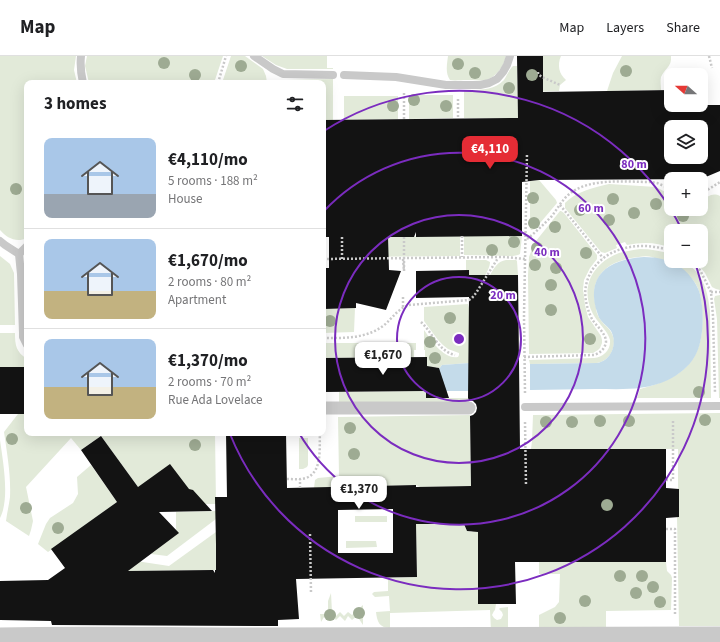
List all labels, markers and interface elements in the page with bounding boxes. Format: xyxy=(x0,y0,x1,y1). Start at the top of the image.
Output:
text: Map xyxy=(20,14,55,41)
text: Map xyxy=(559,18,584,38)
text: Layers xyxy=(606,18,644,38)
text: Share xyxy=(666,18,700,38)
north arrow xyxy=(664,68,708,112)
map controls xyxy=(664,68,708,268)
text: 3 homes xyxy=(44,92,106,116)
icon: filters xyxy=(284,93,306,115)
button: layers xyxy=(664,120,708,164)
pin: €4,110 xyxy=(457,136,523,170)
text: €4,110 xyxy=(471,140,509,158)
text: €4,110/mo xyxy=(168,148,248,172)
icon: home xyxy=(76,154,124,202)
text: 80 m xyxy=(621,156,647,173)
text: 5 rooms · 188 m² xyxy=(168,172,258,190)
button: + xyxy=(664,172,708,216)
text: House xyxy=(168,190,203,208)
text: 60 m xyxy=(578,200,604,217)
button: − xyxy=(664,224,708,268)
text: 40 m xyxy=(534,244,560,261)
text: €1,670/mo xyxy=(168,249,248,273)
icon: home xyxy=(76,255,124,303)
text: 2 rooms · 80 m² xyxy=(168,273,251,291)
text: 20 m xyxy=(490,287,516,304)
text: Apartment xyxy=(168,291,226,309)
centre of rings xyxy=(452,332,466,346)
pin: €1,670 xyxy=(350,342,416,376)
text: €1,670 xyxy=(364,346,402,364)
text: €1,370/mo xyxy=(168,349,248,373)
icon: home xyxy=(76,355,124,403)
text: 2 rooms · 70 m² xyxy=(168,373,251,391)
text: Rue Ada Lovelace xyxy=(168,391,263,409)
pin: €1,370 xyxy=(326,476,392,510)
text: €1,370 xyxy=(340,480,378,498)

